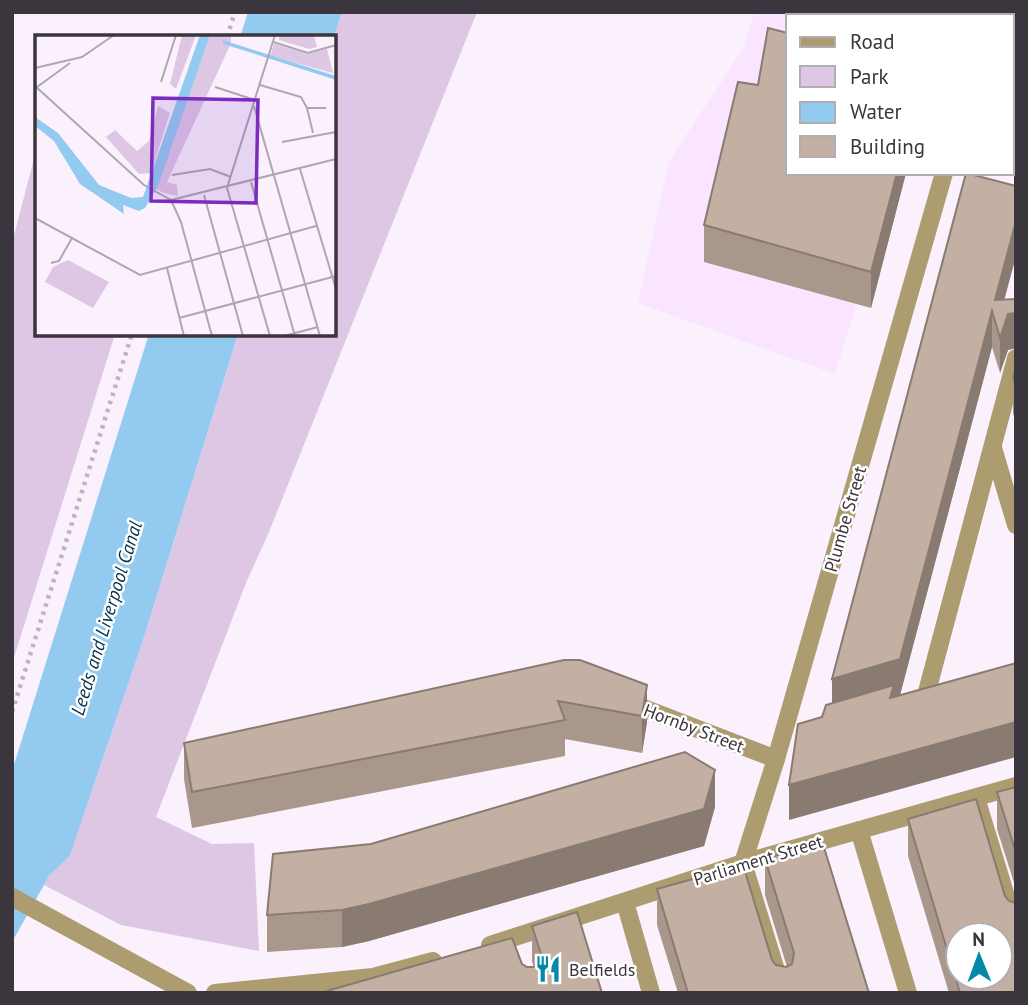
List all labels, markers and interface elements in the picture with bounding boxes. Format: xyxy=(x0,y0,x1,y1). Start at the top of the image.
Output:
legend xyxy=(786,14,1014,175)
text: Road xyxy=(850,28,894,55)
inset map xyxy=(35,35,336,336)
text: Park xyxy=(850,63,889,90)
text: Water xyxy=(850,98,902,125)
text: Building xyxy=(850,133,925,160)
street label: Plumbe Street xyxy=(819,463,871,575)
water label: Leeds and Liverpool Canal xyxy=(65,518,147,718)
street label: Hornby Street xyxy=(641,698,747,758)
street label: Parliament Street xyxy=(691,829,825,891)
north arrow xyxy=(944,921,1014,991)
text: N xyxy=(972,927,985,951)
restaurant icon: Belfields xyxy=(533,954,563,984)
place label: Belfields xyxy=(569,958,635,981)

